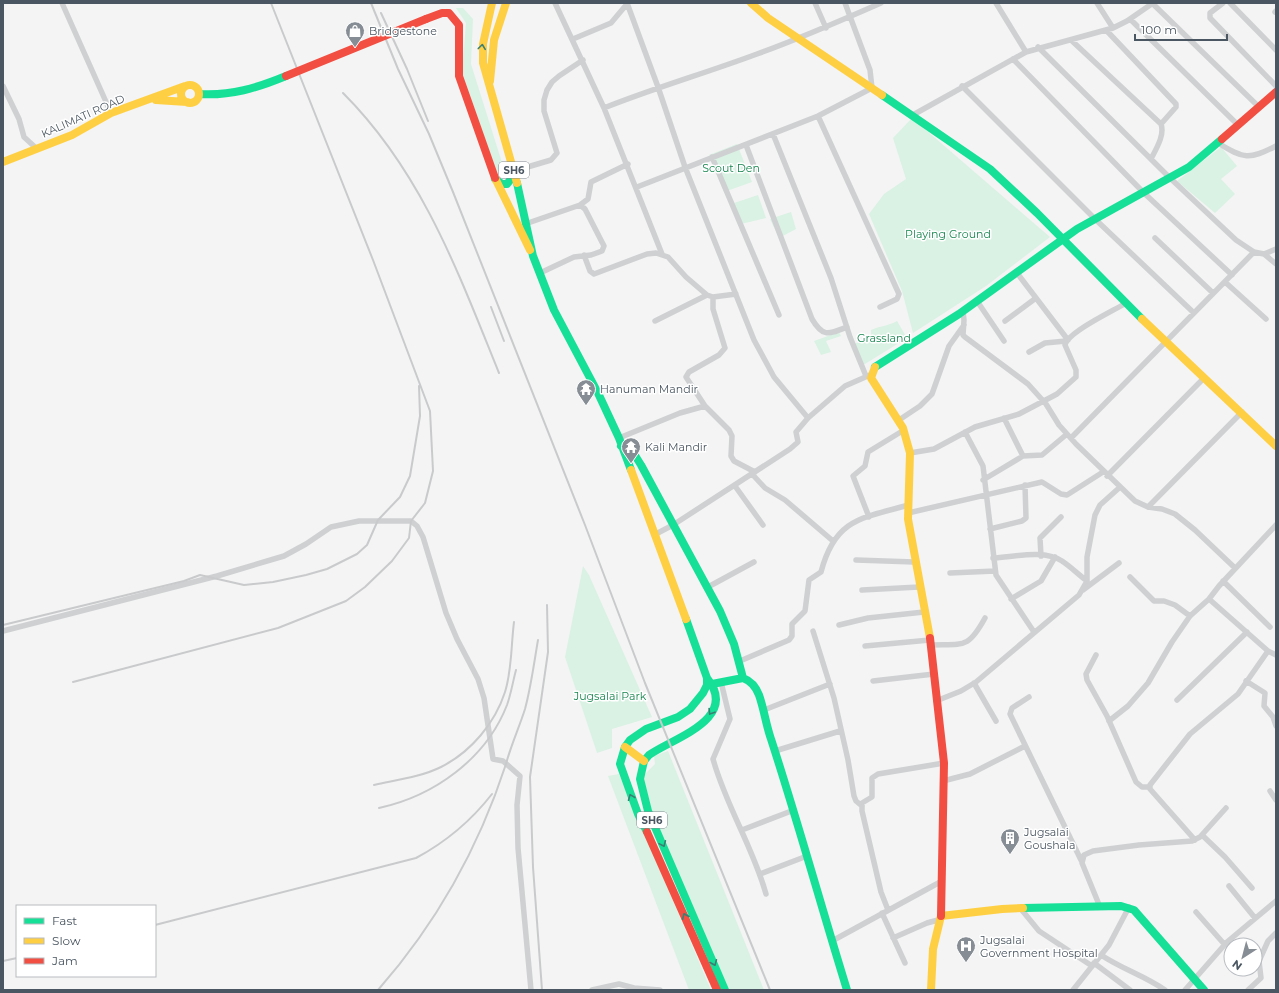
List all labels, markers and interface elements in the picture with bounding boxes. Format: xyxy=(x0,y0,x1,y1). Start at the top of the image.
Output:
scale bar xyxy=(1135,16,1227,42)
shop icon: Bridgestone xyxy=(344,20,366,48)
text: 100 m xyxy=(1141,22,1177,37)
place label: Bridgestone xyxy=(369,24,437,38)
one-way arrow xyxy=(477,44,486,50)
street label: KALIMATI ROAD xyxy=(39,91,127,141)
park label: Scout Den xyxy=(702,161,760,175)
road number: SH6 xyxy=(499,162,529,178)
park label: Playing Ground xyxy=(905,227,991,241)
park label: Grassland xyxy=(857,331,911,345)
temple icon: Hanuman Mandir xyxy=(575,378,597,406)
place label: Hanuman Mandir xyxy=(600,382,698,396)
temple icon: Kali Mandir xyxy=(620,436,642,464)
place label: Kali Mandir xyxy=(645,440,707,454)
park label: Jugsalai Park xyxy=(573,689,647,703)
one-way arrow xyxy=(708,708,715,715)
one-way arrow xyxy=(628,794,636,801)
road number: SH6 xyxy=(637,812,667,828)
place label: Jugsalai Goushala xyxy=(1023,825,1076,852)
building icon: Jugsalai Goushala xyxy=(999,827,1021,855)
one-way arrow xyxy=(658,840,666,847)
legend xyxy=(16,905,156,977)
one-way arrow xyxy=(682,912,690,920)
text: Fast xyxy=(52,913,77,928)
text: Slow xyxy=(52,933,81,948)
place label: Jugsalai Government Hospital xyxy=(979,933,1098,960)
hospital icon: Jugsalai Government Hospital xyxy=(955,935,977,963)
north arrow xyxy=(1223,937,1263,977)
text: Jam xyxy=(51,953,78,968)
text: N xyxy=(1229,957,1245,973)
one-way arrow xyxy=(709,960,717,967)

